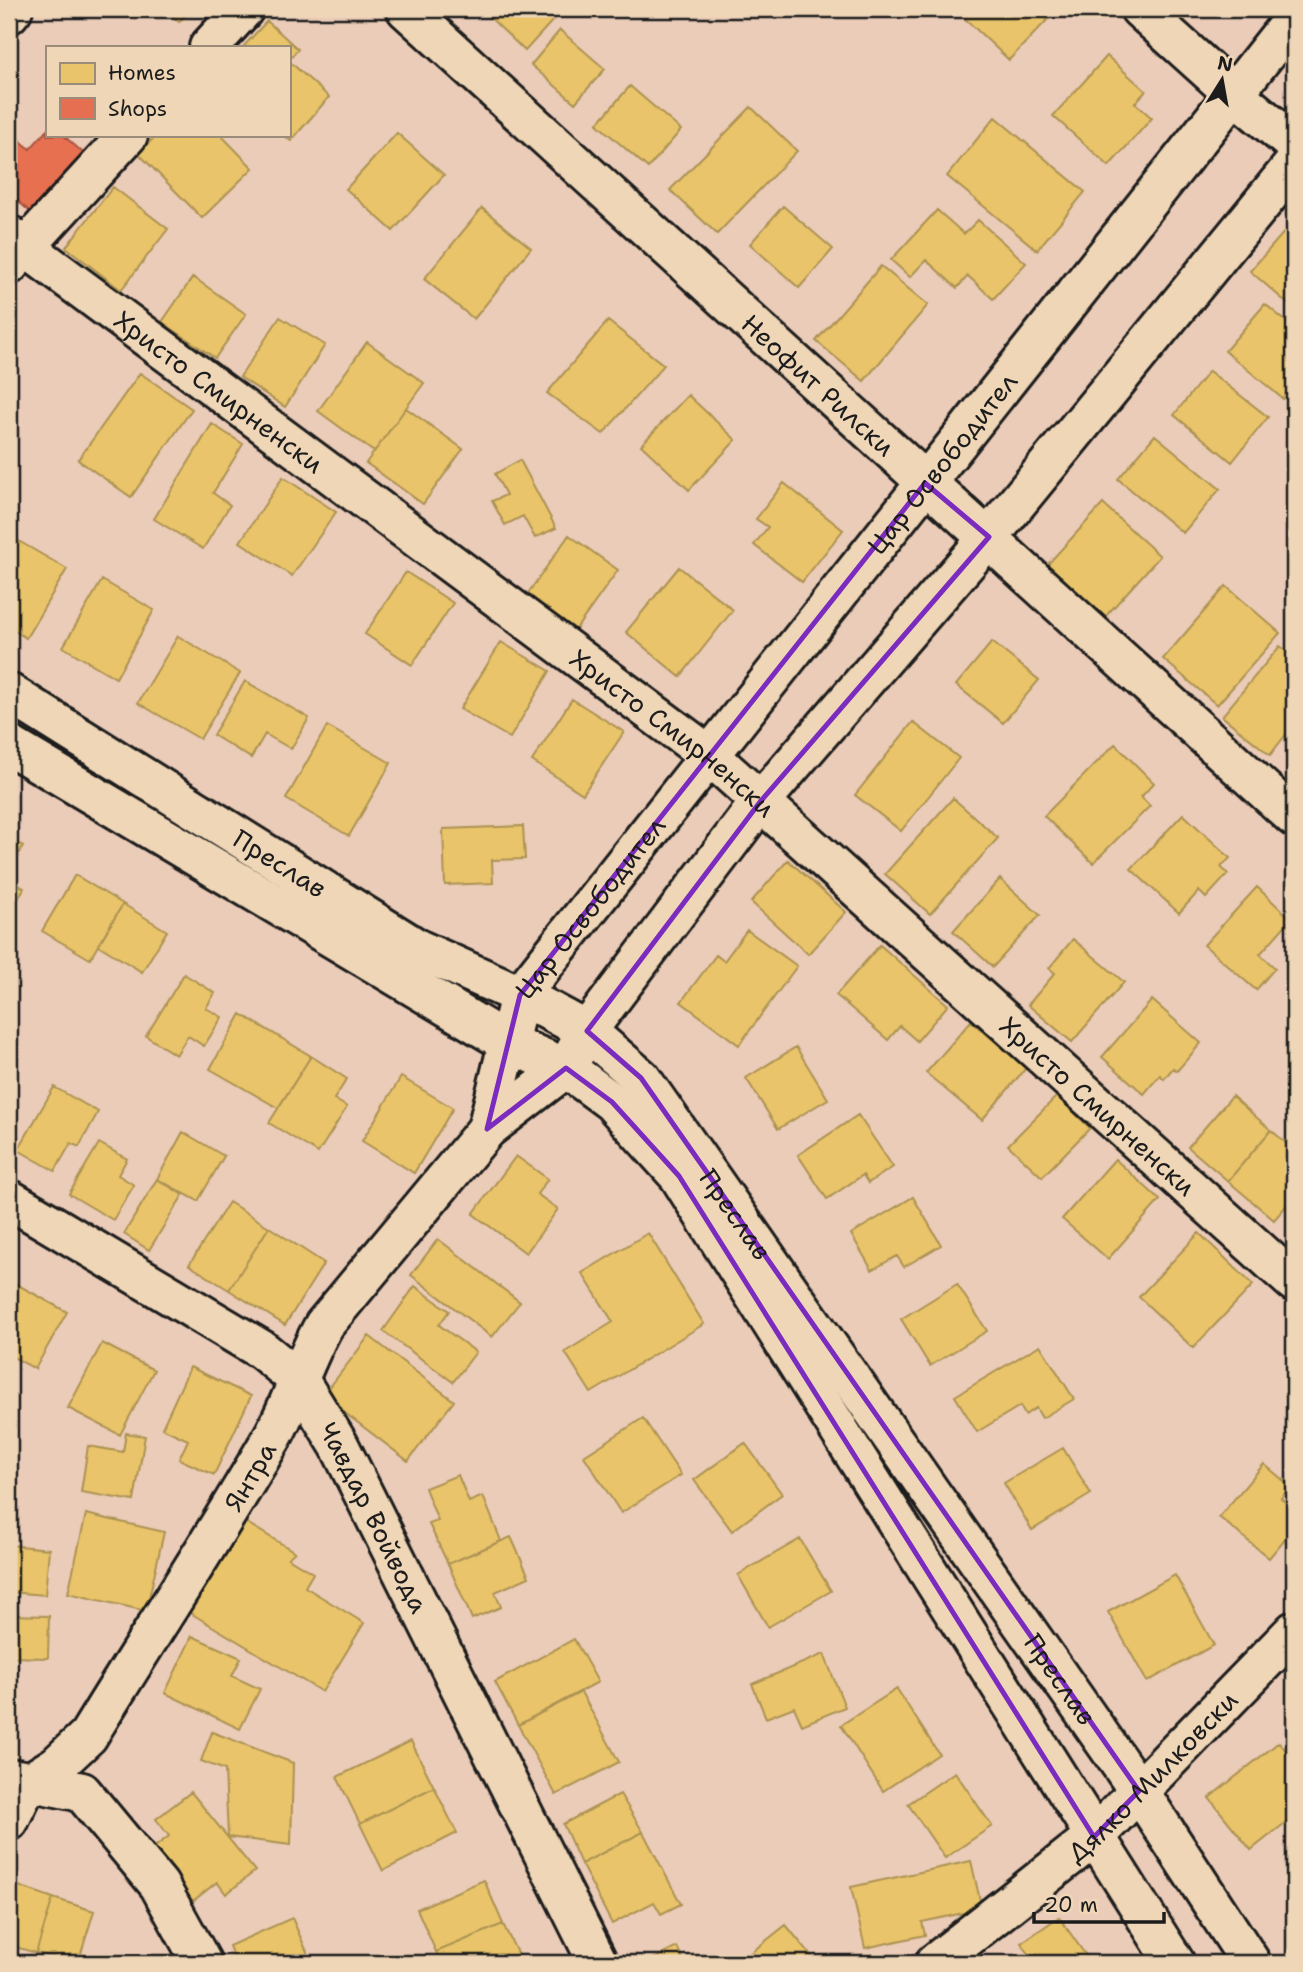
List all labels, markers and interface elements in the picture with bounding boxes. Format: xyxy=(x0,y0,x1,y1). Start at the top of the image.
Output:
legend xyxy=(46,46,290,136)
north arrow xyxy=(1188,46,1258,116)
text: N xyxy=(1215,50,1235,78)
text: Homes xyxy=(108,59,176,87)
text: Shops xyxy=(108,95,167,123)
street label: Христо Смирненски xyxy=(107,302,331,481)
street label: Неофит Рилски xyxy=(734,306,903,463)
street label: Цар Освободител xyxy=(859,364,1025,561)
street label: Христо Смирненски xyxy=(563,641,783,824)
street label: Цар Освободител xyxy=(507,808,673,1006)
street label: Преслав xyxy=(227,820,334,905)
street label: Христо Смирненски xyxy=(993,1008,1204,1203)
street label: Преслав xyxy=(692,1161,780,1267)
street label: Чавдар Войвода xyxy=(311,1415,438,1619)
street label: Янтра xyxy=(215,1435,284,1517)
street label: Преслав xyxy=(1017,1626,1105,1732)
street label: Дялко Милковски xyxy=(1059,1682,1245,1870)
scale bar xyxy=(1034,1881,1163,1925)
text: 20 m xyxy=(1044,1891,1098,1919)

